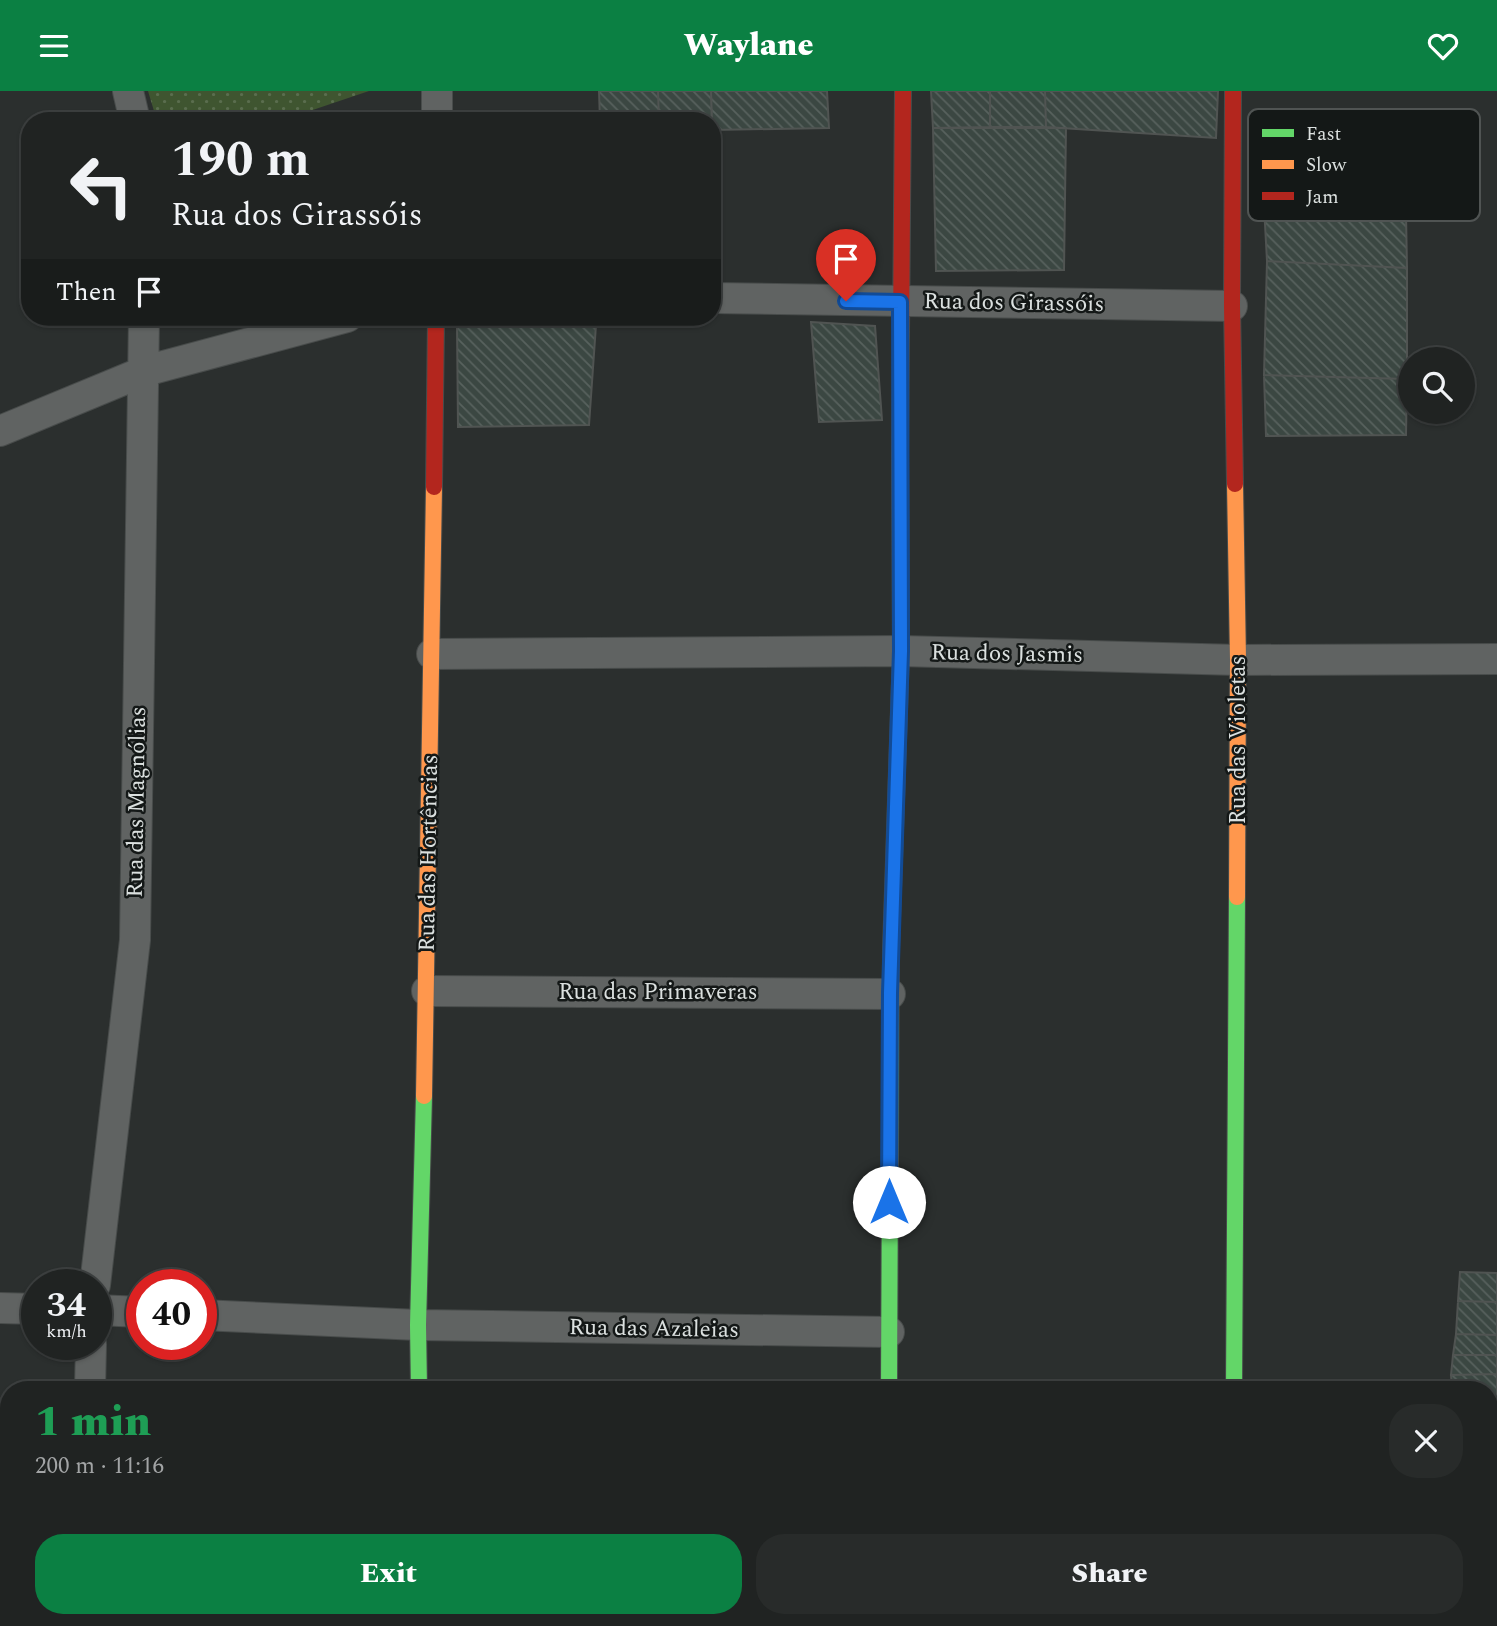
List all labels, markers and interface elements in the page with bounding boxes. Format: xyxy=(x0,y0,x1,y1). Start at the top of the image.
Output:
text: Waylane xyxy=(683,21,814,70)
icon: menu xyxy=(35,27,73,65)
icon: heart xyxy=(1424,27,1462,65)
legend xyxy=(1248,109,1480,221)
text: Fast xyxy=(1306,120,1342,149)
text: 190 m xyxy=(171,123,310,198)
icon: left xyxy=(56,140,147,231)
text: Slow xyxy=(1306,151,1347,180)
text: Jam xyxy=(1306,183,1338,212)
text: Rua dos Girassóis xyxy=(171,191,422,240)
pin xyxy=(816,229,876,301)
icon: arrive xyxy=(827,240,865,278)
text: Then xyxy=(56,272,116,312)
icon: arrive xyxy=(130,273,168,311)
street label: Rua dos Girassóis xyxy=(923,284,1105,322)
map controls xyxy=(1398,347,1475,424)
button: search xyxy=(1398,347,1475,424)
street label: Rua dos Jasmis xyxy=(931,635,1083,673)
street label: Rua das Violetas xyxy=(1221,656,1256,824)
street label: Rua das Magnólias xyxy=(118,706,156,898)
street label: Rua das Hortências xyxy=(410,754,448,952)
street label: Rua das Primaveras xyxy=(558,975,758,1010)
position arrow xyxy=(852,1165,926,1239)
speed limit sign: 40 xyxy=(126,1269,217,1360)
text: 34 xyxy=(47,1279,86,1332)
street label: Rua das Azaleias xyxy=(569,1310,739,1348)
text: km/h xyxy=(46,1318,87,1345)
text: 1 min xyxy=(35,1391,151,1454)
button: close xyxy=(1389,1404,1463,1478)
text: 200 m · 11:16 xyxy=(35,1449,164,1484)
button: Exit xyxy=(35,1534,742,1614)
button: Share xyxy=(756,1534,1463,1614)

